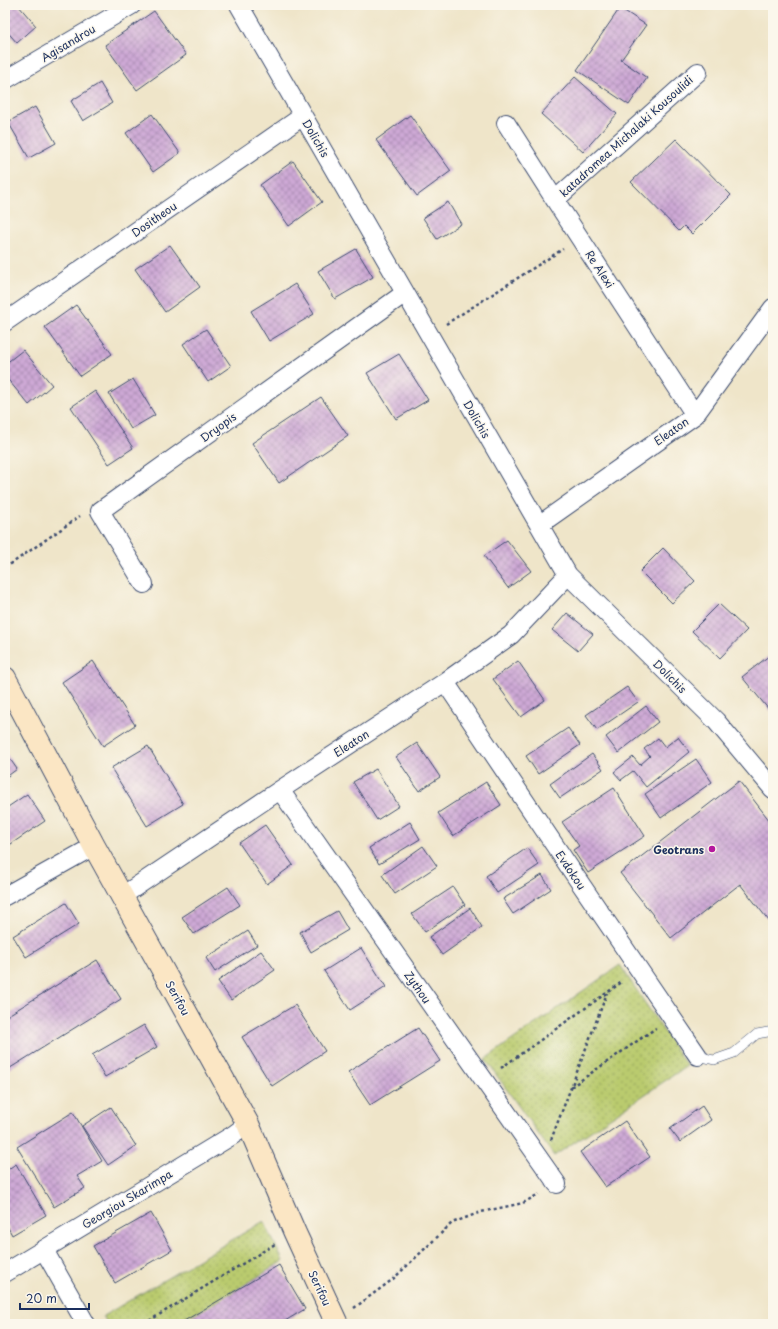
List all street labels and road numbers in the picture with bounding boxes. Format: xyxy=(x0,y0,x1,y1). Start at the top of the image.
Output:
street label: Agisandrou xyxy=(37,20,99,66)
street label: katadromea Michalaki Kousoulidi xyxy=(555,71,697,201)
street label: Dolichis xyxy=(298,116,334,160)
street label: Dositheou xyxy=(128,197,180,241)
street label: Re Alexi xyxy=(581,247,619,291)
street label: Dolichis xyxy=(459,397,495,441)
street label: Dryopis xyxy=(196,408,240,446)
street label: Eleaton xyxy=(650,413,692,449)
street label: Dolichis xyxy=(649,655,691,697)
street label: Eleaton xyxy=(330,725,372,761)
street label: Evdokou xyxy=(552,847,590,893)
street label: Zythou xyxy=(401,967,435,1007)
street label: Serifou xyxy=(161,978,195,1018)
street label: Georgiou Skarimpa xyxy=(79,1165,176,1233)
street label: Serifou xyxy=(304,1267,336,1309)

